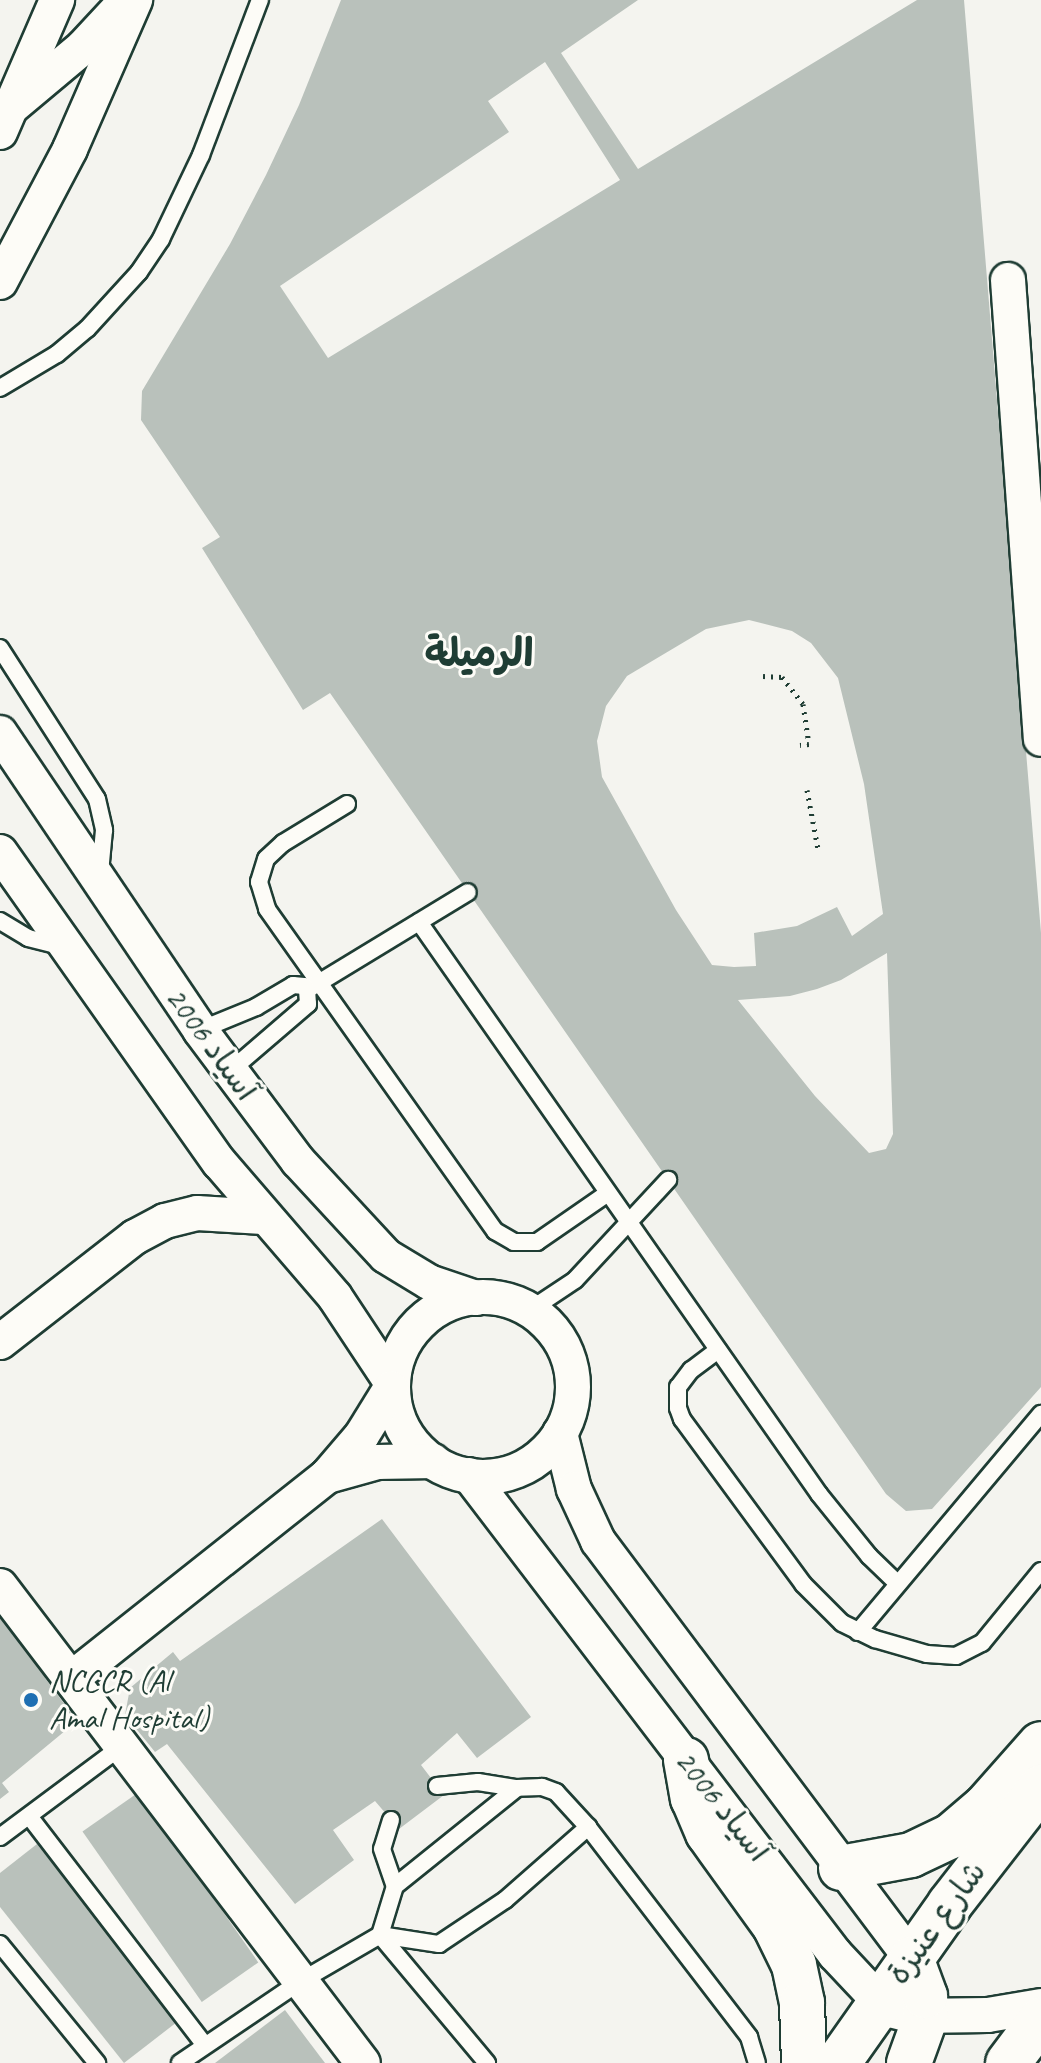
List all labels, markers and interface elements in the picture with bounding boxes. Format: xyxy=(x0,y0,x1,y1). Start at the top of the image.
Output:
district label: الرميلة xyxy=(425,629,533,677)
street label: آسياد 2006 xyxy=(157,979,265,1109)
place label: NCCCR (Al Amal Hospital) xyxy=(49,1663,208,1738)
marker: NCCCR (Al Amal Hospital) xyxy=(20,1689,42,1711)
street label: آسياد 2006 xyxy=(666,1742,778,1870)
street label: شارع عنيزة xyxy=(879,1854,995,1992)

